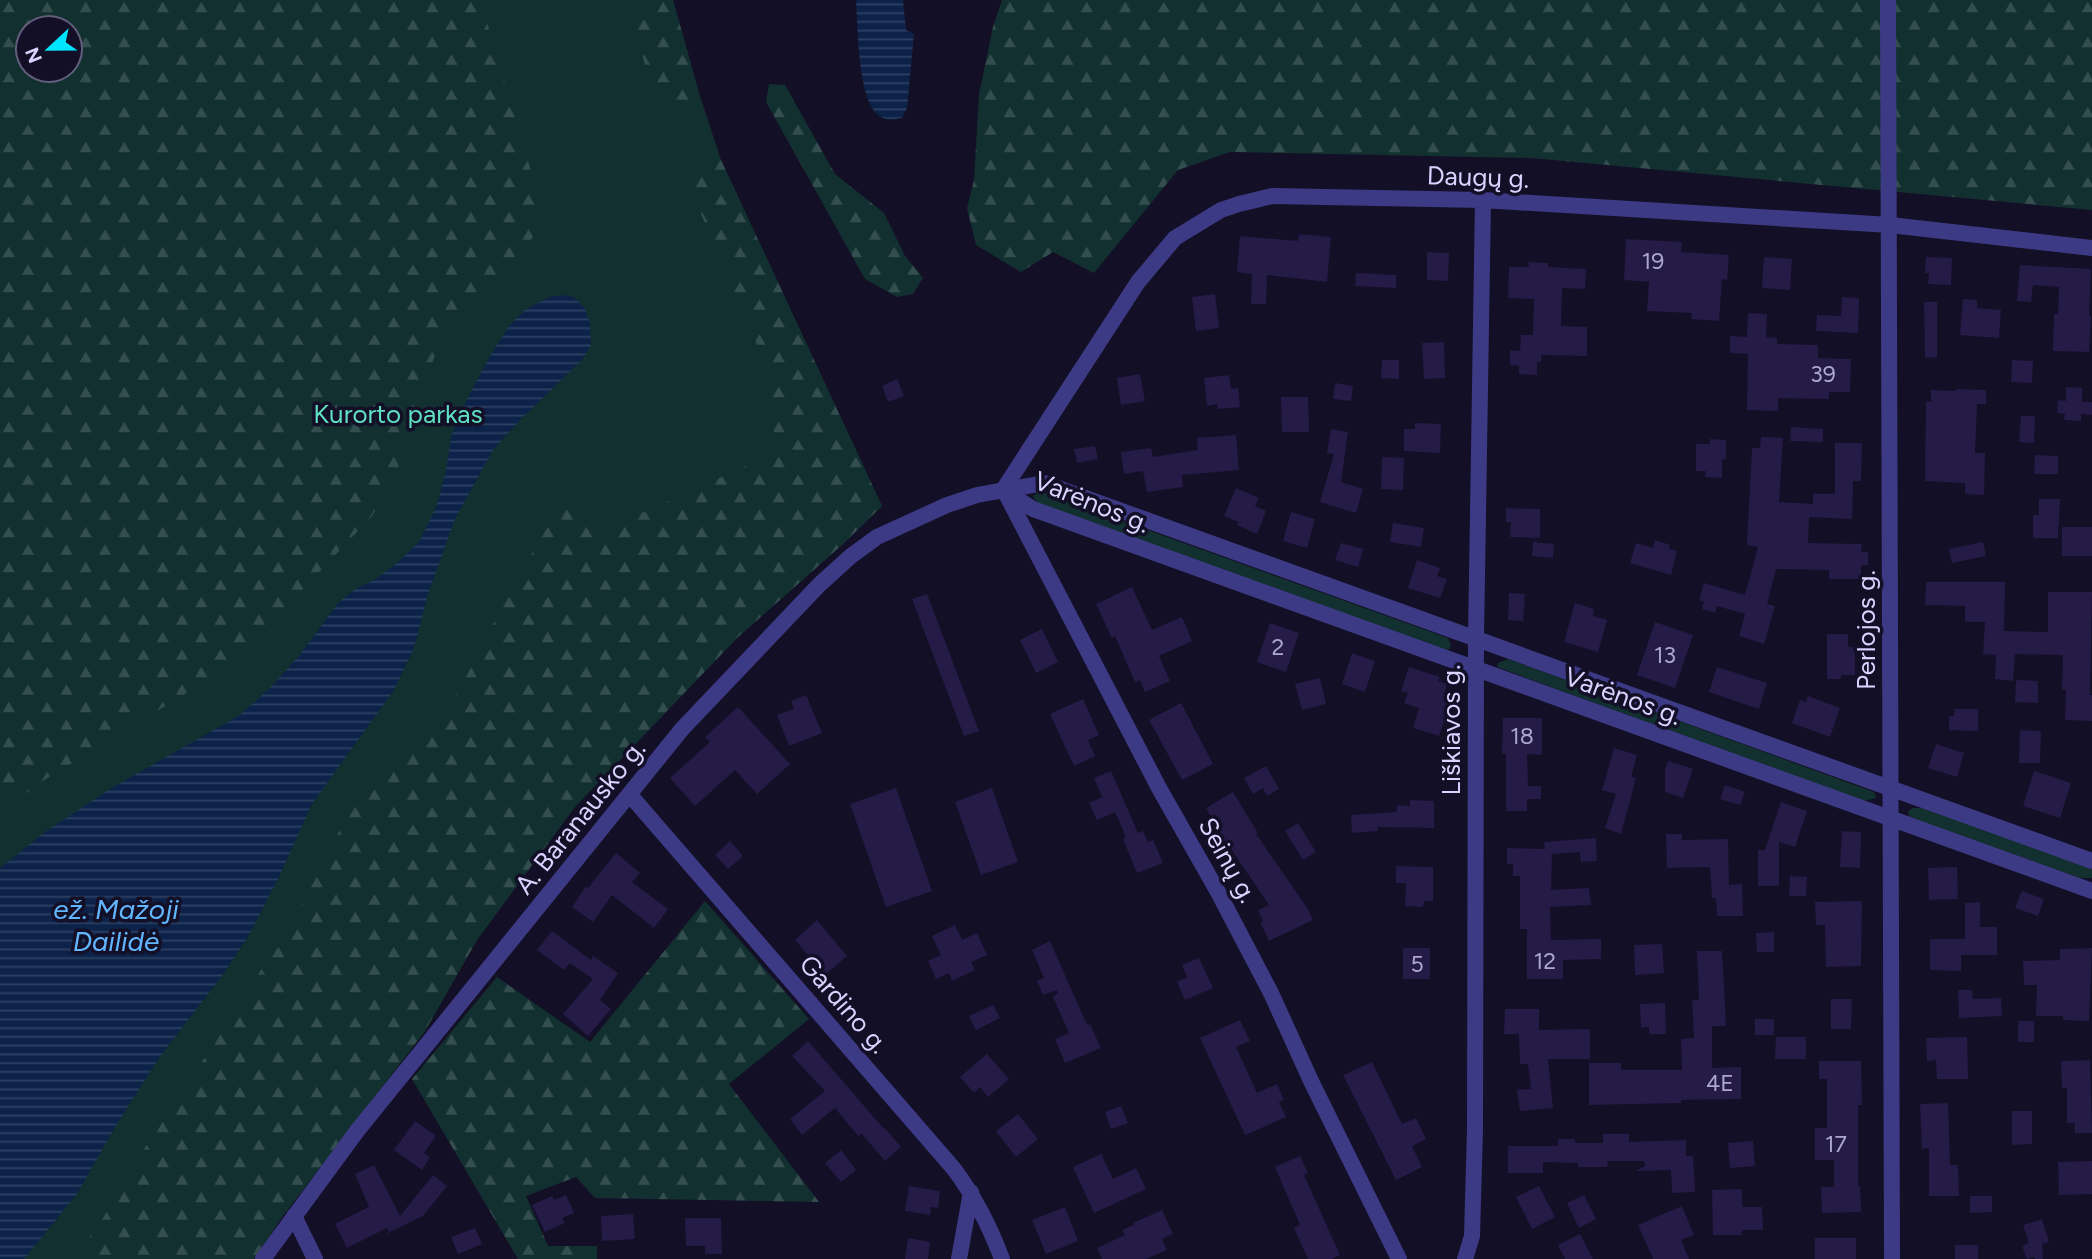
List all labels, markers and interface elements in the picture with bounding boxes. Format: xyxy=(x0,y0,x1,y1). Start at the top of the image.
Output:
north arrow xyxy=(14,14,84,84)
text: N xyxy=(20,44,47,66)
street label: Daugų g. xyxy=(1426,159,1530,195)
house number: 19 xyxy=(1642,247,1664,275)
house number: 39 xyxy=(1810,360,1836,388)
park label: Kurorto parkas xyxy=(313,398,483,430)
street label: Varėnos g. xyxy=(1029,464,1155,540)
street label: Perlojos g. xyxy=(1850,570,1882,690)
house number: 2 xyxy=(1272,633,1284,661)
house number: 13 xyxy=(1654,641,1676,669)
street label: Varėnos g. xyxy=(1560,660,1686,732)
street label: Liškiavos g. xyxy=(1435,665,1467,795)
house number: 18 xyxy=(1510,722,1534,750)
street label: A. Baranausko g. xyxy=(508,733,652,901)
street label: Seinų g. xyxy=(1192,812,1264,908)
water label: ež. Mažoji Dailidė xyxy=(53,892,179,958)
house number: 12 xyxy=(1534,947,1556,975)
street label: Gardino g. xyxy=(793,948,895,1060)
house number: 5 xyxy=(1410,950,1424,978)
house number: 4E xyxy=(1706,1069,1734,1097)
house number: 17 xyxy=(1825,1130,1847,1158)

